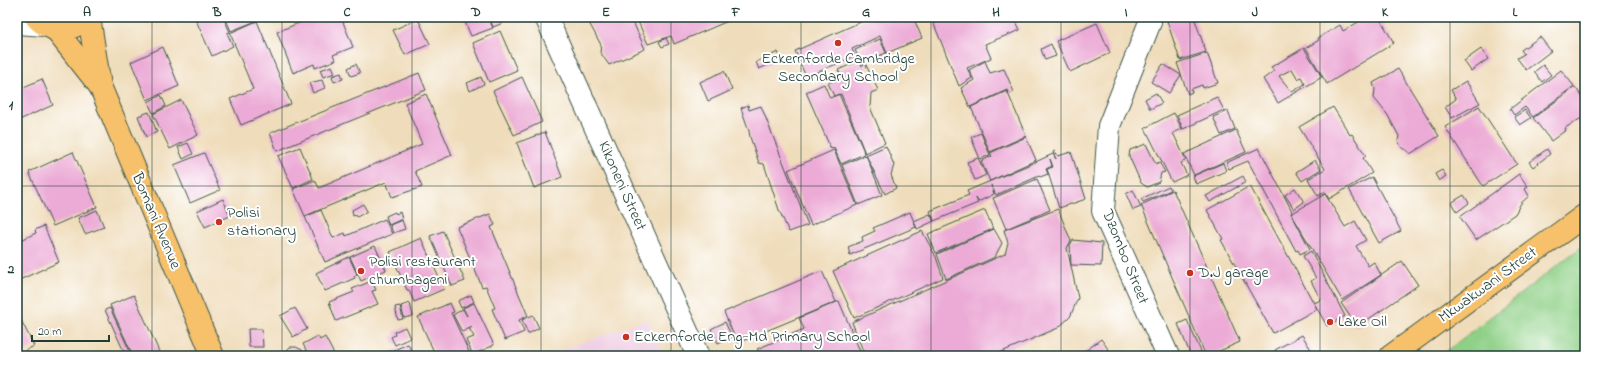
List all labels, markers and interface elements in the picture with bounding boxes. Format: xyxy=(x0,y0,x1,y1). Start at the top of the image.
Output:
text: A xyxy=(83,3,91,22)
text: B xyxy=(212,3,222,22)
text: C xyxy=(343,3,351,22)
text: D xyxy=(470,3,481,22)
text: E xyxy=(602,3,610,22)
text: F xyxy=(731,3,741,22)
text: G xyxy=(862,3,870,22)
text: H xyxy=(992,3,1000,22)
text: I xyxy=(1124,3,1128,22)
text: J xyxy=(1252,3,1258,22)
text: K xyxy=(1382,3,1389,22)
text: L xyxy=(1513,3,1519,22)
marker: Eckernforde Cambridge Secondary School xyxy=(833,38,843,48)
place label: Eckernforde Cambridge Secondary School xyxy=(761,47,915,89)
text: 1 xyxy=(9,96,14,115)
street label: Kikoneni Street xyxy=(591,137,653,235)
street label: Bomani Avenue xyxy=(124,168,187,274)
place label: Polisi stationary xyxy=(227,201,296,243)
street label: Dzombo Street xyxy=(1095,205,1155,309)
marker: Polisi stationary xyxy=(214,217,224,227)
street label: Mkwakwani Street xyxy=(1434,241,1543,329)
place label: Polisi restaurant chumbageni xyxy=(369,250,477,292)
text: 2 xyxy=(7,260,15,279)
place label: D.J garage xyxy=(1197,261,1269,285)
marker: Polisi restaurant chumbageni xyxy=(356,266,366,276)
marker: D.J garage xyxy=(1185,268,1195,278)
place label: Lake Oil xyxy=(1338,310,1387,334)
scale bar xyxy=(32,317,109,343)
marker: Lake Oil xyxy=(1325,317,1335,327)
text: 20 m xyxy=(38,323,61,341)
place label: Eckernforde Eng-Md Primary School xyxy=(634,325,870,349)
marker: Eckernforde Eng-Md Primary School xyxy=(621,332,631,342)

